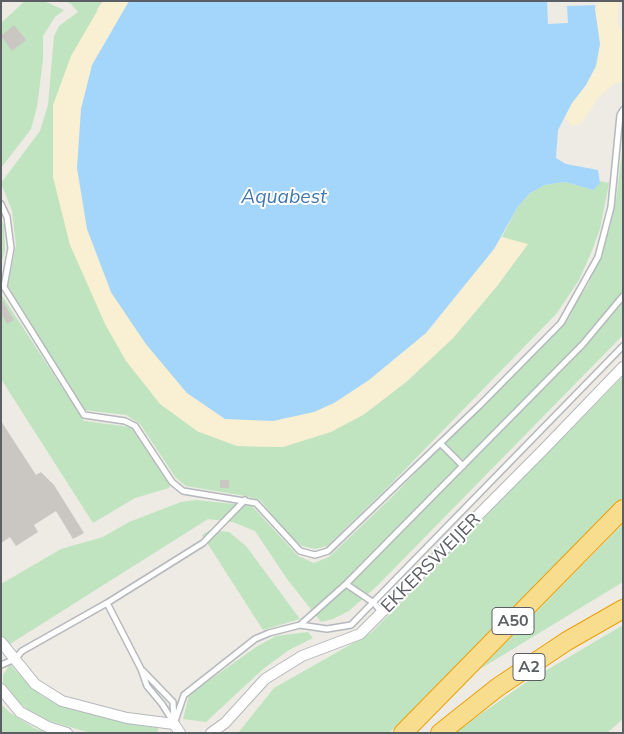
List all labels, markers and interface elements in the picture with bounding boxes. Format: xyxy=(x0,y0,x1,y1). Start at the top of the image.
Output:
water label: Aquabest xyxy=(241,186,327,208)
street label: EKKERSWEIJER xyxy=(377,509,485,617)
road number: A50 xyxy=(492,608,534,634)
road number: A2 xyxy=(513,654,545,680)

